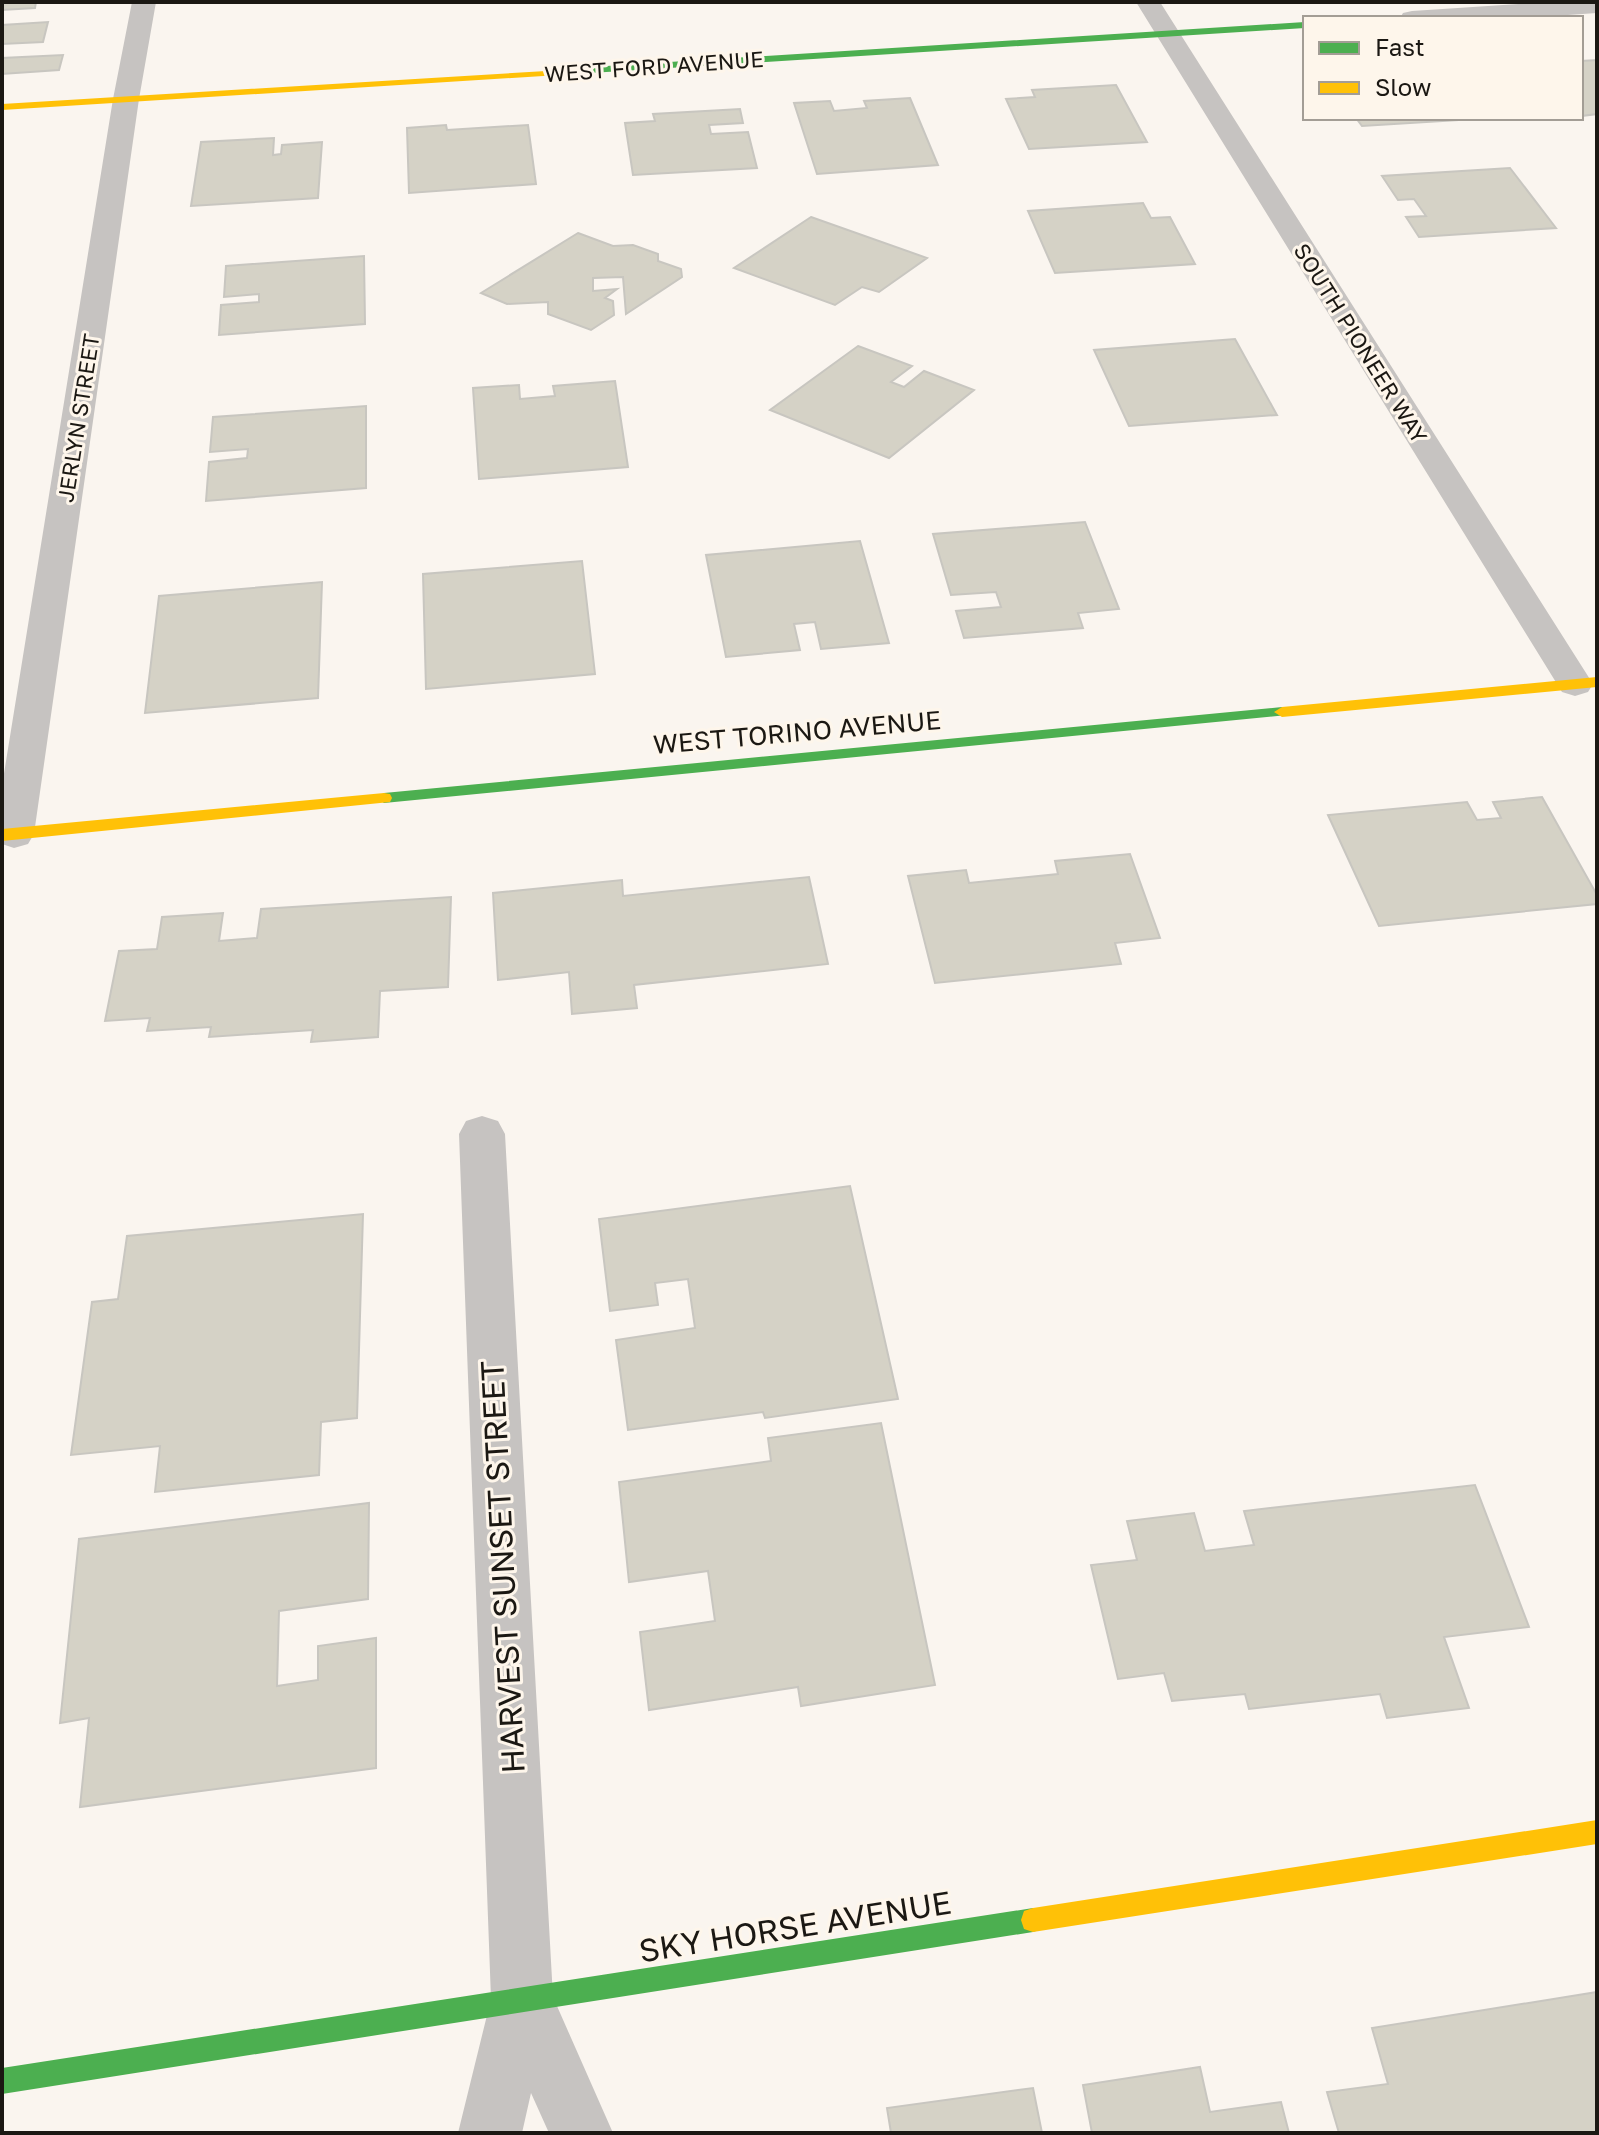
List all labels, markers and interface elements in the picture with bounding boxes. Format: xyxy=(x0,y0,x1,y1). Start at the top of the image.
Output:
legend xyxy=(1303,16,1583,120)
text: Fast xyxy=(1375,32,1425,61)
street label: WEST FORD AVENUE xyxy=(543,45,765,87)
text: Slow xyxy=(1375,72,1431,101)
street label: SOUTH PIONEER WAY xyxy=(1289,238,1433,448)
street label: JERLYN STREET xyxy=(51,332,105,504)
street label: WEST TORINO AVENUE xyxy=(652,704,942,760)
street label: HARVEST SUNSET STREET xyxy=(472,1360,532,1774)
street label: SKY HORSE AVENUE xyxy=(636,1883,954,1969)

